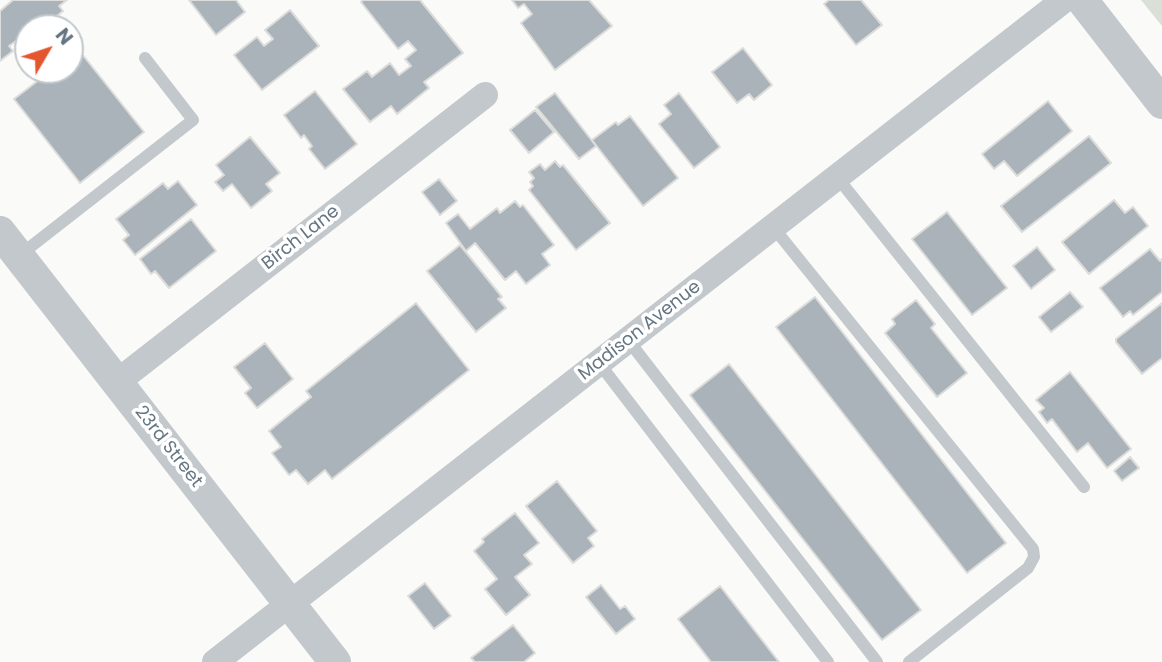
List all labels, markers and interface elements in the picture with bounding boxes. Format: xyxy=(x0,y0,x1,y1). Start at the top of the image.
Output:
north arrow xyxy=(14,14,84,84)
text: N xyxy=(49,23,79,51)
street label: Birch Lane xyxy=(258,201,344,275)
street label: Madison Avenue xyxy=(575,277,705,385)
street label: 23rd Street xyxy=(130,402,206,492)

